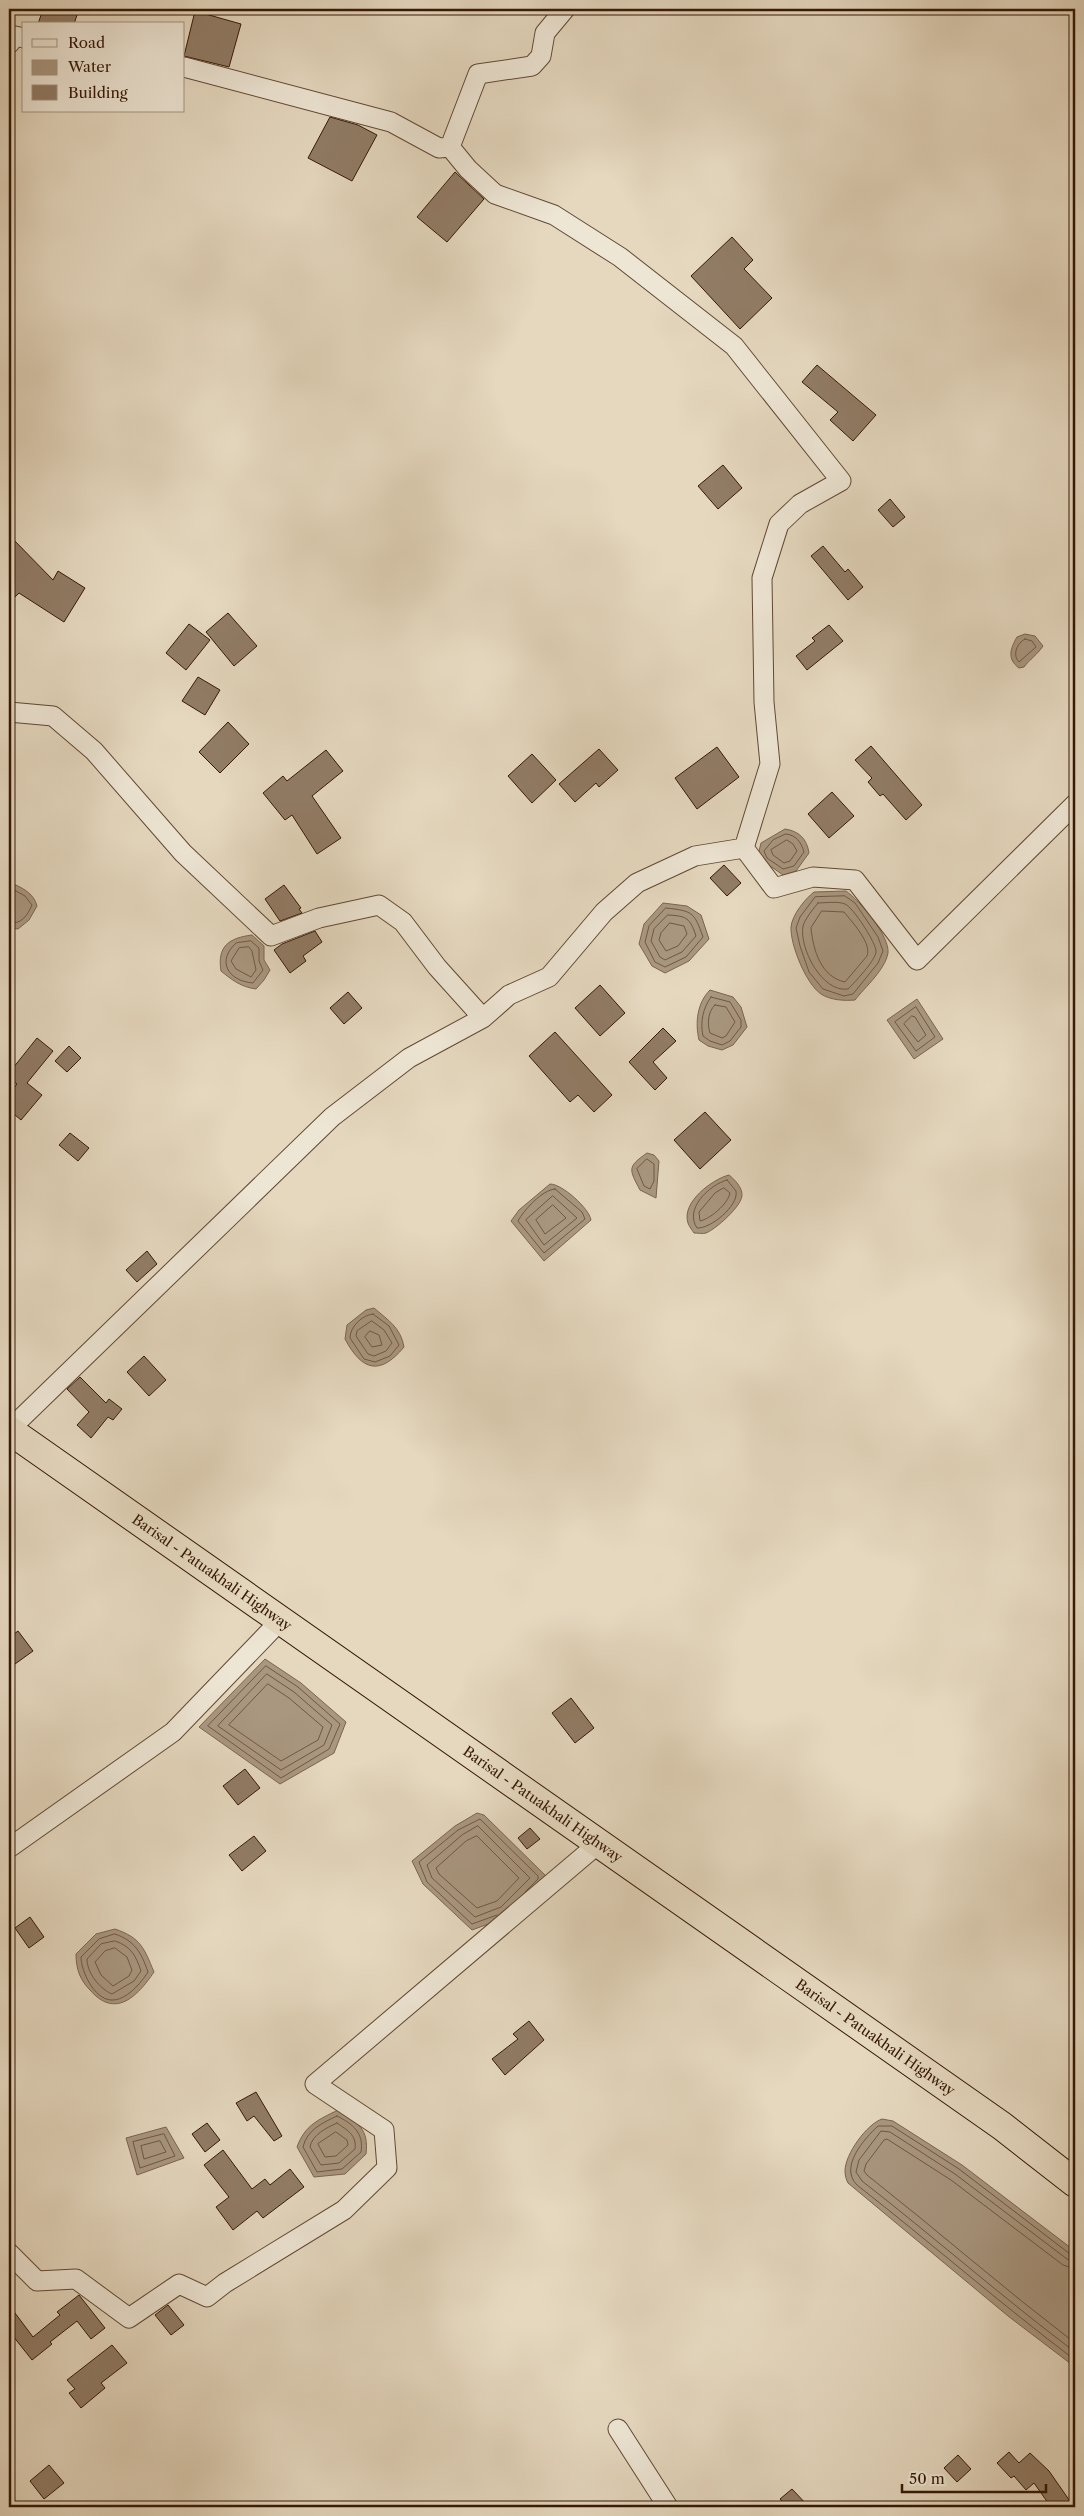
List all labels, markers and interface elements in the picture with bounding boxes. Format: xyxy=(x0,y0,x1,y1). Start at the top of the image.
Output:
legend xyxy=(22,22,185,112)
text: Road xyxy=(68,33,105,52)
text: Water xyxy=(67,57,112,76)
text: Building xyxy=(68,83,128,102)
street label: Barisal - Patuakhali Highway xyxy=(129,1510,296,1635)
street label: Barisal - Patuakhali Highway xyxy=(460,1742,626,1866)
street label: Barisal - Patuakhali Highway xyxy=(792,1975,959,2099)
scale bar xyxy=(902,2461,1045,2493)
text: 50 m xyxy=(909,2469,945,2488)

